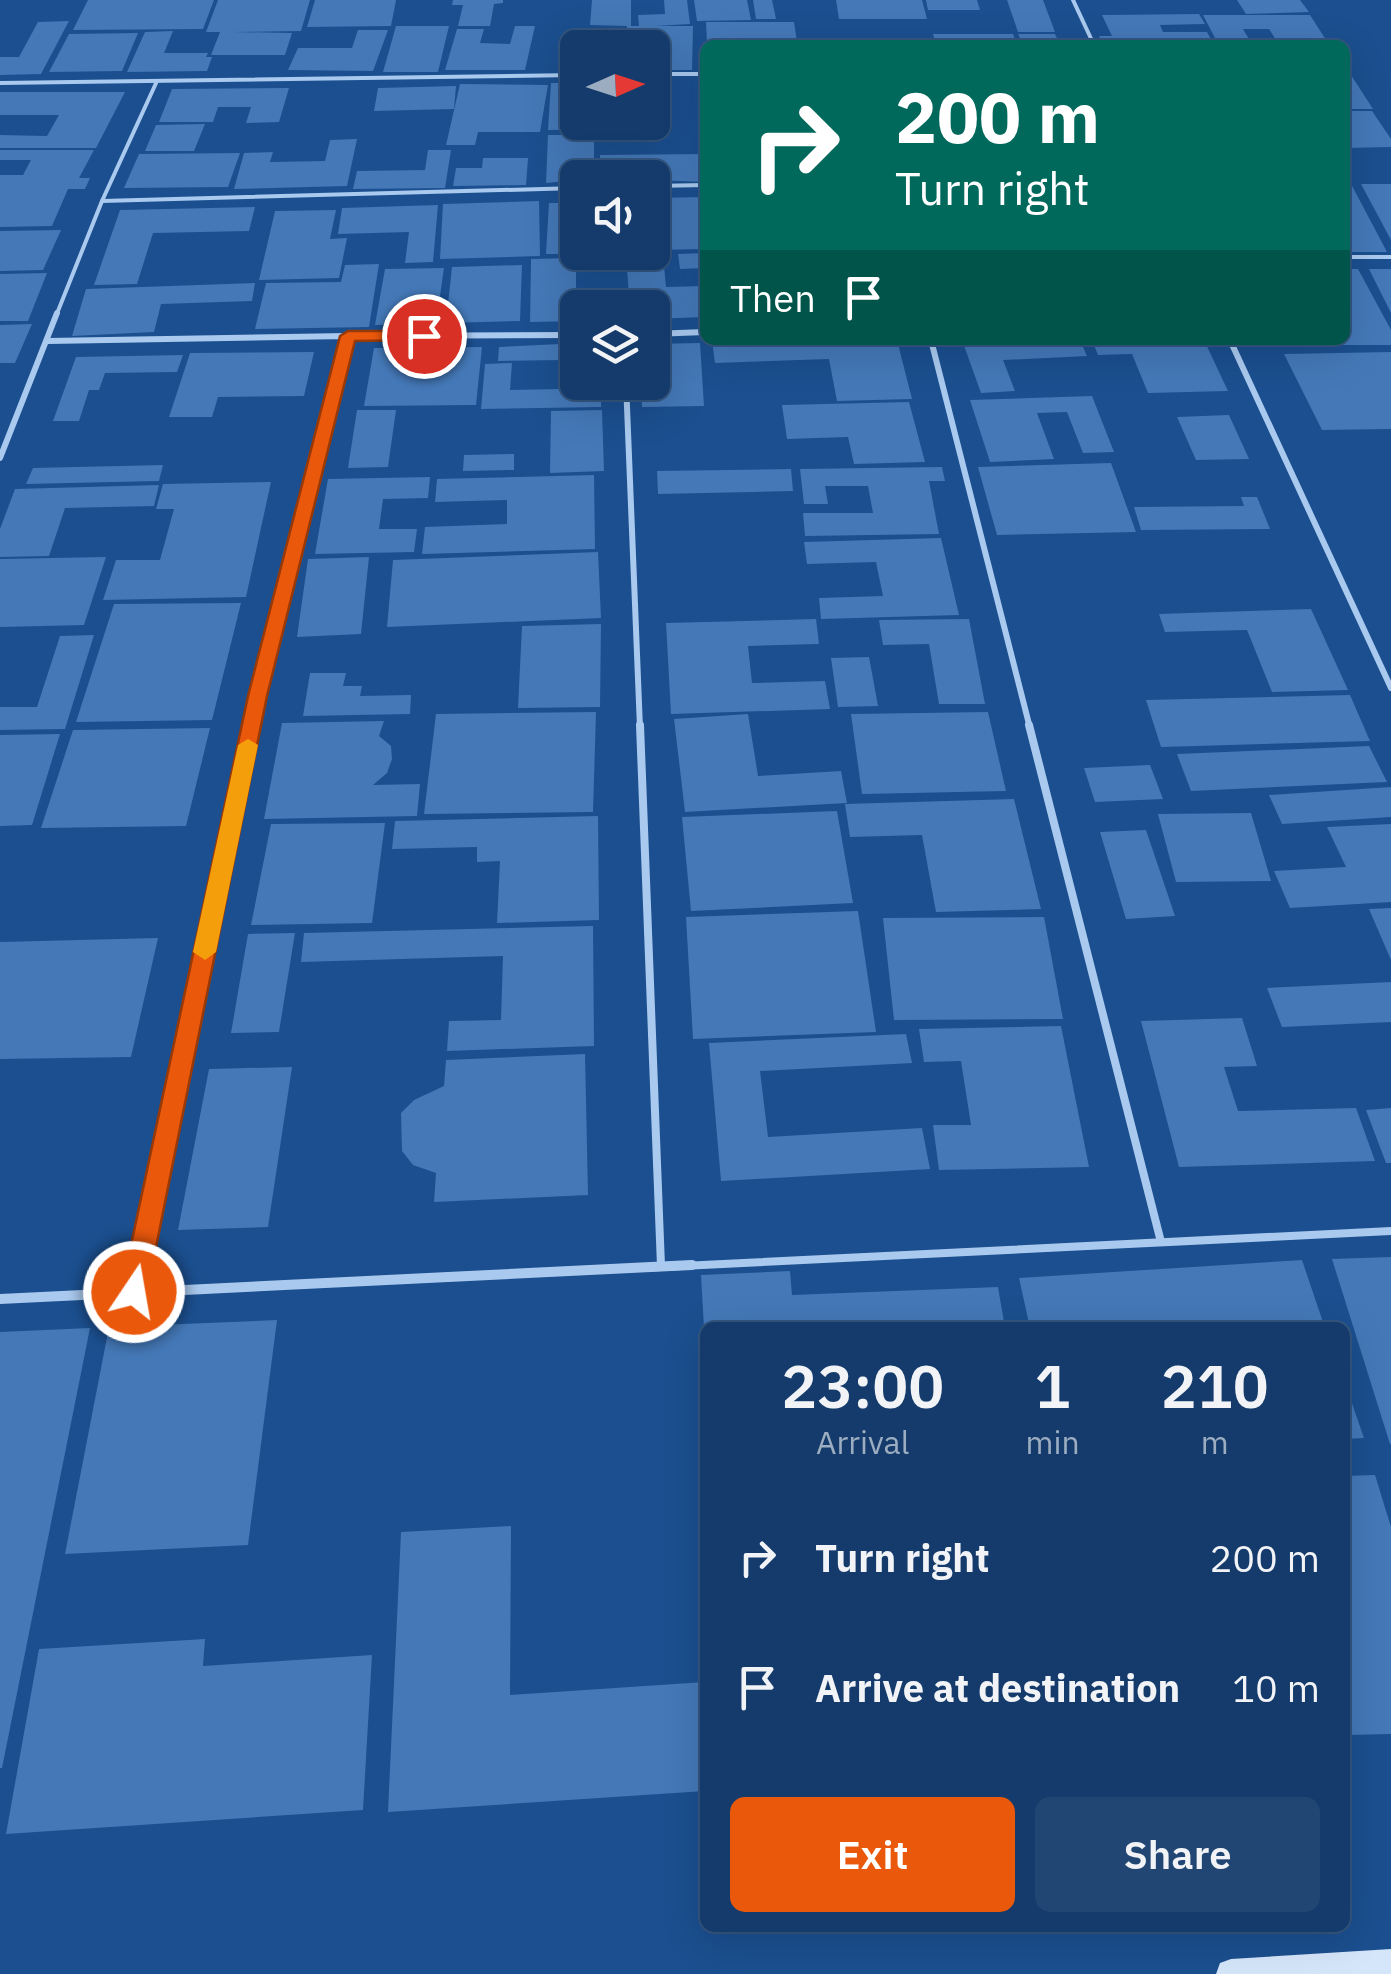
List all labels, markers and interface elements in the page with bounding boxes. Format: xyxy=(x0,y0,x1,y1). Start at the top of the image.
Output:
north arrow xyxy=(560,30,670,140)
map controls xyxy=(560,30,670,400)
text: 200 m xyxy=(895,71,1100,162)
icon: right xyxy=(730,80,860,210)
text: Turn right xyxy=(895,159,1090,217)
button: sound xyxy=(560,160,670,270)
icon: arrive xyxy=(836,270,891,325)
text: Then xyxy=(730,273,816,322)
button: layers xyxy=(560,290,670,400)
pin xyxy=(382,294,467,379)
icon: arrive xyxy=(397,309,452,364)
position arrow xyxy=(82,1240,186,1344)
text: 23:00 xyxy=(781,1346,944,1425)
text: 1 xyxy=(1035,1346,1071,1425)
text: 210 xyxy=(1161,1346,1269,1425)
text: Arrival xyxy=(816,1421,909,1463)
text: min xyxy=(1025,1421,1080,1463)
text: m xyxy=(1201,1421,1229,1463)
icon: right xyxy=(730,1530,785,1585)
text: Turn right xyxy=(815,1533,990,1582)
text: 200 m xyxy=(1209,1533,1320,1582)
icon: arrive xyxy=(730,1660,785,1715)
text: Arrive at destination xyxy=(815,1663,1180,1712)
text: 10 m xyxy=(1232,1663,1320,1712)
button: Exit xyxy=(730,1797,1015,1912)
button: Share xyxy=(1035,1797,1320,1912)

